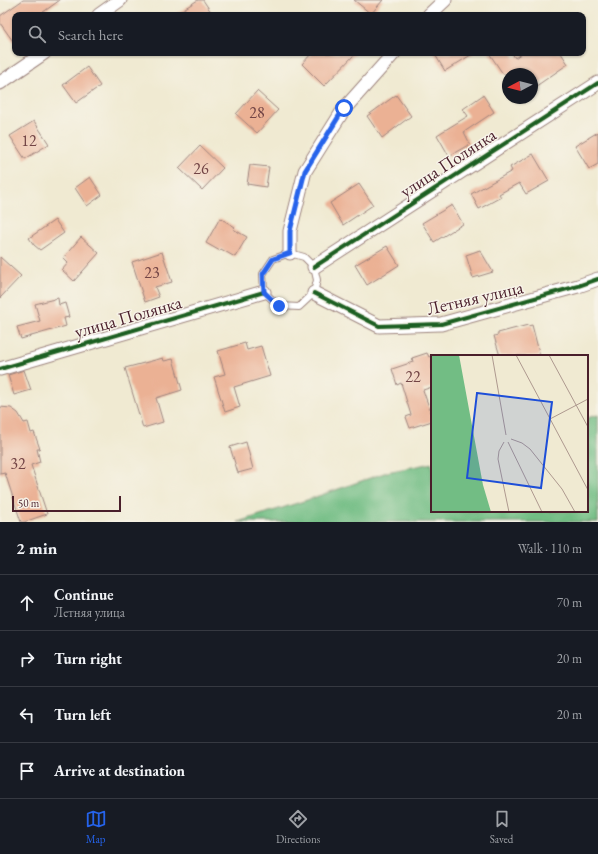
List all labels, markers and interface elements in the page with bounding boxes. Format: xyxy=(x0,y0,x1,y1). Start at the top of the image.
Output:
search box xyxy=(12,12,586,56)
icon: search xyxy=(26,23,48,45)
text: Search here xyxy=(58,25,123,44)
north arrow xyxy=(502,68,538,104)
route start xyxy=(335,99,353,117)
house number: 28 xyxy=(249,102,265,123)
street label: улица Полянка xyxy=(395,122,501,202)
house number: 12 xyxy=(21,130,37,151)
house number: 26 xyxy=(193,158,209,179)
house number: 23 xyxy=(144,262,160,283)
street label: Летняя улица xyxy=(424,275,526,320)
street label: улица Полянка xyxy=(72,290,185,343)
route end xyxy=(270,297,288,315)
inset map xyxy=(431,355,588,512)
house number: 22 xyxy=(405,366,421,387)
house number: 32 xyxy=(10,453,26,474)
scale bar xyxy=(12,494,121,513)
text: 50 m xyxy=(18,496,39,510)
text: 2 min xyxy=(16,537,57,559)
text: Walk · 110 m xyxy=(518,540,582,557)
text: Continue xyxy=(54,585,114,604)
icon: ahead xyxy=(16,592,38,614)
text: 70 m xyxy=(557,594,582,611)
text: Летняя улица xyxy=(54,604,125,621)
icon: right xyxy=(16,648,38,670)
text: Turn right xyxy=(54,649,122,668)
text: 20 m xyxy=(557,650,582,667)
icon: left xyxy=(16,704,38,726)
text: Turn left xyxy=(54,705,111,724)
text: 20 m xyxy=(557,706,582,723)
icon: arrive xyxy=(16,760,38,782)
text: Arrive at destination xyxy=(54,761,185,780)
tab: Map xyxy=(85,808,107,846)
tab: Directions xyxy=(276,808,320,846)
tab: Saved xyxy=(490,808,513,846)

